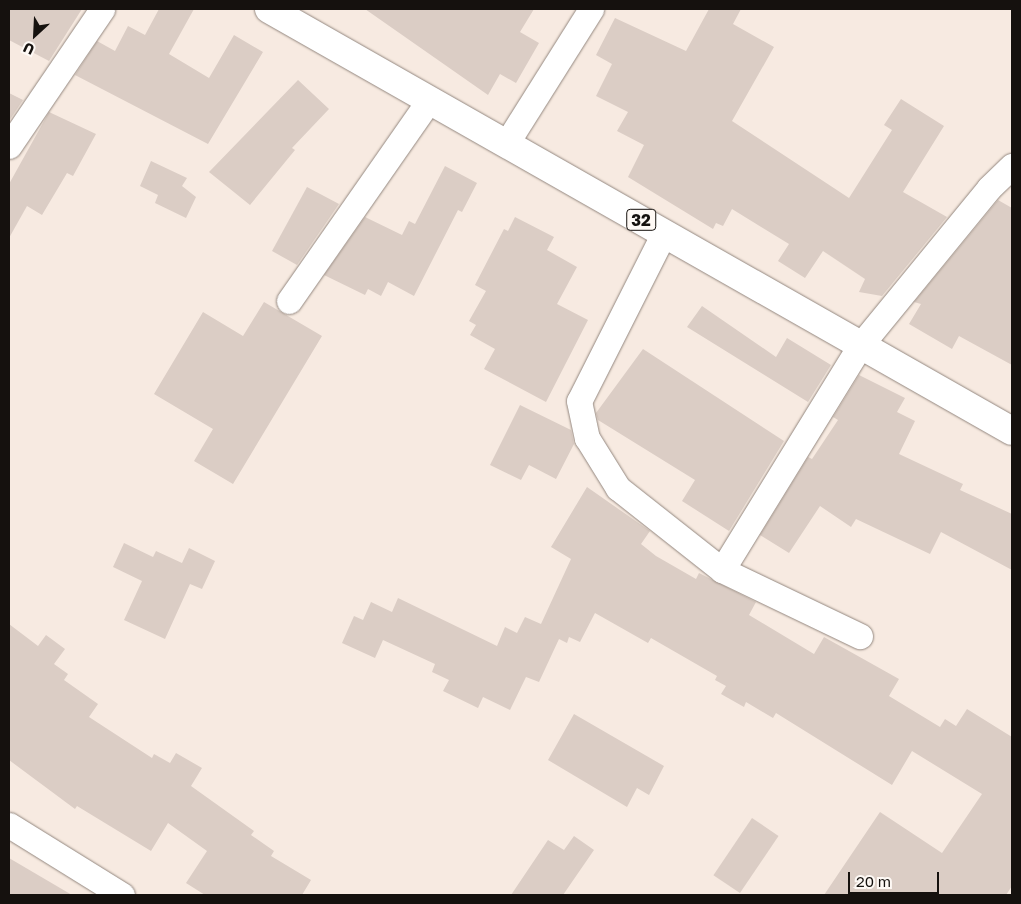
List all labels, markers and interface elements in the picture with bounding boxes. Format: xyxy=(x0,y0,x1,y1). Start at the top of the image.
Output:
north arrow xyxy=(10,10,60,60)
text: U xyxy=(20,39,37,59)
road number: 32 xyxy=(626,206,656,234)
scale bar xyxy=(851,862,942,894)
text: 20 m xyxy=(856,872,891,890)

